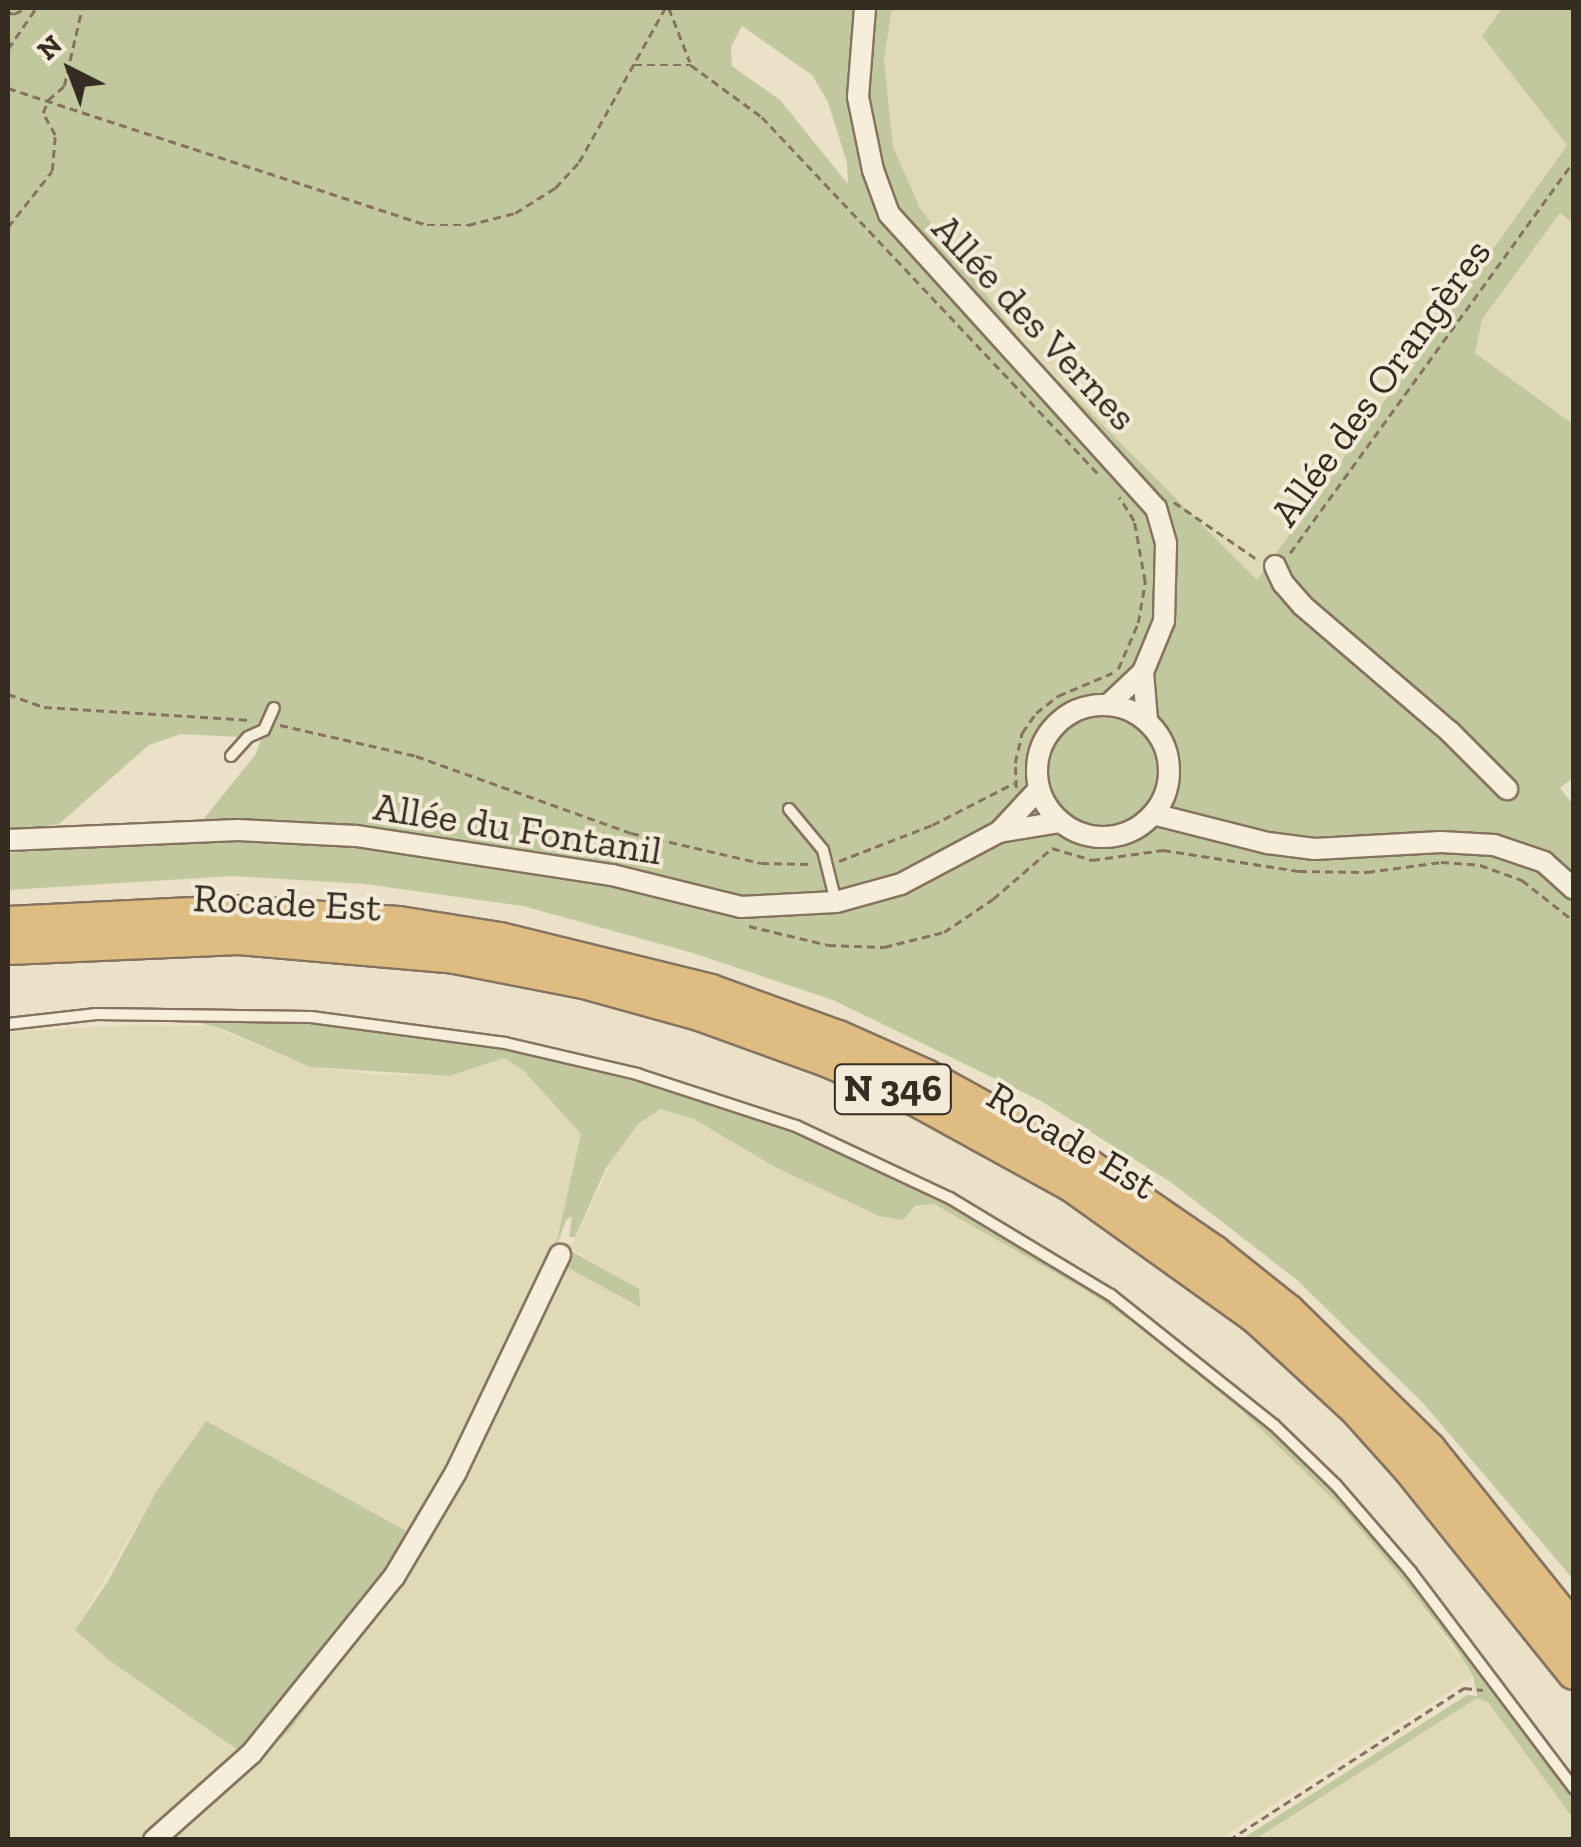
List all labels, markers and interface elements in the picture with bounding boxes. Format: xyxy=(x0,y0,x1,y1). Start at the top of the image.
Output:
north arrow xyxy=(20,20,120,120)
text: N xyxy=(31,28,69,67)
street label: Allée des Vernes xyxy=(922,203,1148,441)
street label: Allée des Orangères xyxy=(1260,229,1500,535)
street label: Allée du Fontanil xyxy=(370,782,666,874)
street label: Rocade Est xyxy=(192,873,382,931)
road number: N 346 xyxy=(833,1056,953,1122)
street label: Rocade Est xyxy=(979,1071,1165,1209)

